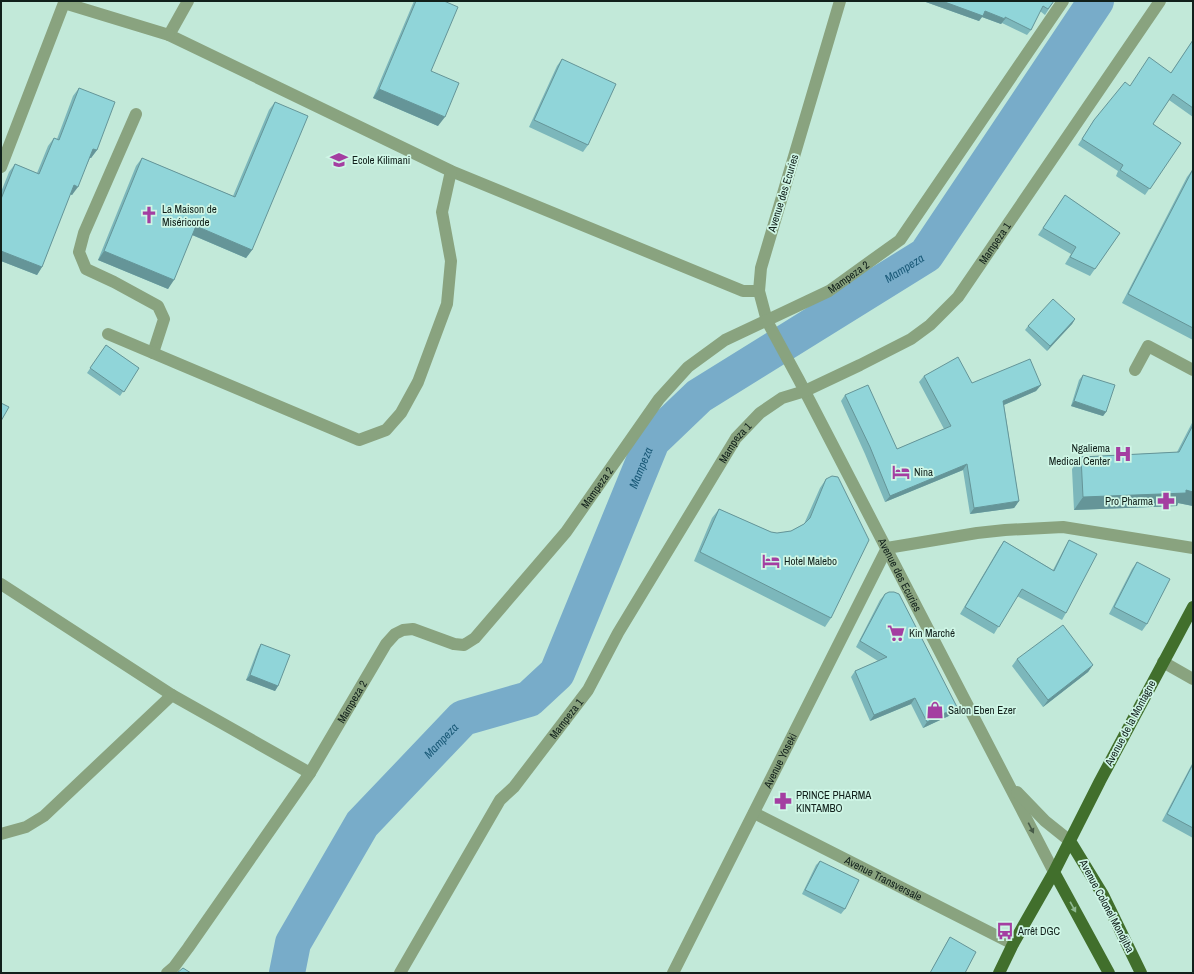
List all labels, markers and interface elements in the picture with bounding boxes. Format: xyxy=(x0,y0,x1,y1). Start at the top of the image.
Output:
school or university icon: Ecole Kilimani xyxy=(329,150,349,170)
street label: Avenue des Ecuries xyxy=(764,152,802,235)
place label: Ecole Kilimani xyxy=(352,153,410,167)
place label: La Maison de Miséricorde xyxy=(162,202,217,229)
church icon: La Maison de Miséricorde xyxy=(139,205,159,225)
street label: Mampeza 1 xyxy=(976,220,1014,267)
water label: Mampeza xyxy=(882,250,927,287)
street label: Mampeza 2 xyxy=(825,258,872,296)
street label: Mampeza 1 xyxy=(716,419,754,465)
place label: Ngaliema Medical Center xyxy=(1049,441,1110,468)
water label: Mampeza xyxy=(625,444,657,491)
hospital icon: Ngaliema Medical Center xyxy=(1113,444,1133,464)
hotel icon: Nina xyxy=(891,462,911,482)
street label: Mampeza 2 xyxy=(578,464,616,511)
place label: Nina xyxy=(914,465,933,479)
pharmacy icon: Pro Pharma xyxy=(1156,491,1176,511)
place label: Pro Pharma xyxy=(1105,494,1153,508)
street label: Avenue des Ecuries xyxy=(875,535,925,614)
hotel icon: Hotel Malebo xyxy=(761,551,781,571)
place label: Hotel Malebo xyxy=(784,554,837,568)
supermarket icon: Kin Marché xyxy=(886,623,906,643)
place label: Kin Marché xyxy=(909,626,955,640)
street label: Mampeza 2 xyxy=(334,678,370,726)
street label: Avenue de la Montagne xyxy=(1101,678,1159,769)
street label: Mampeza 1 xyxy=(546,696,586,742)
shop icon: Salon Eben Ezer xyxy=(925,700,945,720)
place label: Salon Eben Ezer xyxy=(948,703,1016,717)
water label: Mampeza xyxy=(421,719,462,762)
street label: Avenue Yoseki xyxy=(760,731,800,791)
place label: PRINCE PHARMA KINTAMBO xyxy=(796,788,872,815)
pharmacy icon: PRINCE PHARMA KINTAMBO xyxy=(773,791,793,811)
one-way arrow xyxy=(1028,822,1034,833)
street label: Avenue Transversale xyxy=(841,853,924,904)
street label: Avenue Colonel Mondjiba xyxy=(1076,856,1137,955)
one-way arrow xyxy=(1070,901,1076,912)
bus stop icon: Arrêt DGC xyxy=(995,921,1015,941)
place label: Arrêt DGC xyxy=(1017,924,1061,938)

